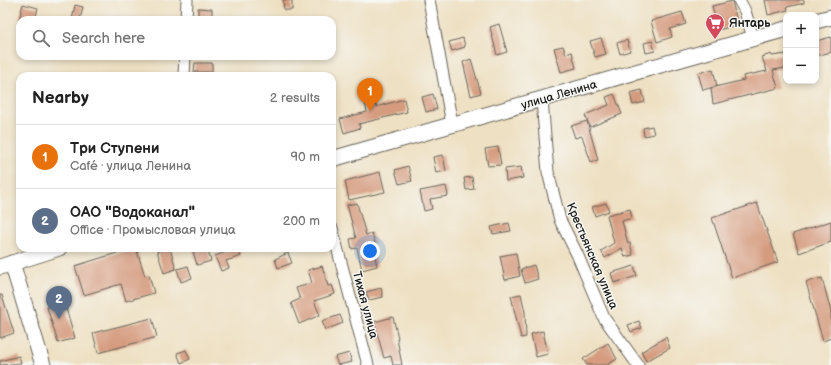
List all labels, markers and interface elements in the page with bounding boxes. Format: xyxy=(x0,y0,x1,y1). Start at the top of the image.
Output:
supermarket icon: Янтарь xyxy=(704,12,726,40)
map controls xyxy=(783,12,819,84)
button: + xyxy=(783,12,819,48)
search box xyxy=(16,16,336,60)
place label: Янтарь xyxy=(729,16,771,31)
icon: search xyxy=(30,27,52,49)
text: Search here xyxy=(62,29,145,48)
button: − xyxy=(783,48,819,84)
street label: улица Ленина xyxy=(519,77,599,113)
pin: 1 xyxy=(357,78,383,111)
text: Nearby xyxy=(32,88,89,108)
text: 2 results xyxy=(270,90,320,106)
text: Три Ступени xyxy=(70,139,159,158)
text: 1 xyxy=(42,149,48,165)
text: 90 m xyxy=(291,149,320,165)
text: Café · улица Ленина xyxy=(70,158,191,174)
street label: Крестьянская улица xyxy=(563,200,621,312)
text: ОАО "Водоканал" xyxy=(70,203,195,222)
text: 2 xyxy=(41,213,49,229)
text: 200 m xyxy=(283,213,320,229)
text: Office · Промысловая улица xyxy=(70,222,236,238)
your location xyxy=(360,241,380,261)
street label: Тихая улица xyxy=(349,270,381,340)
pin: 2 xyxy=(46,286,72,319)

